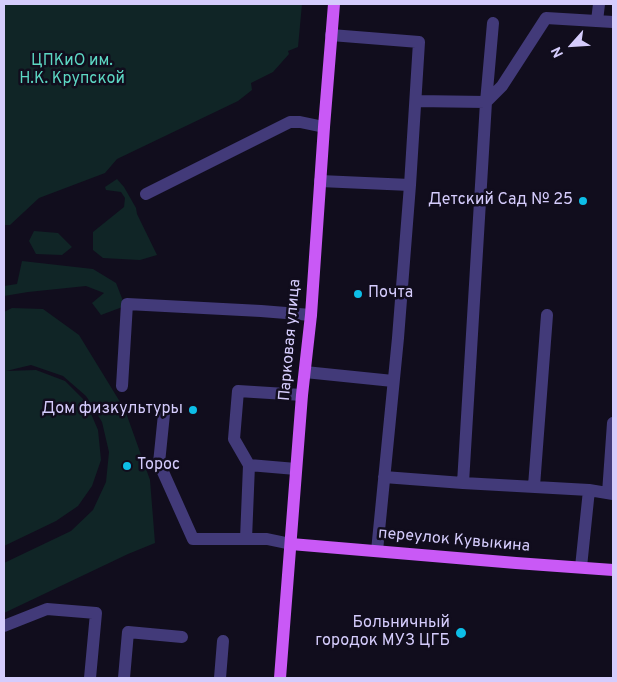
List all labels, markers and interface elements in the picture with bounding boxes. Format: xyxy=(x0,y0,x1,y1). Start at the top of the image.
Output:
north arrow xyxy=(547,20,597,70)
text: N xyxy=(548,44,568,60)
park label: ЦПКиО им. Н.К. Крупской xyxy=(19,52,125,90)
place label: Детский Сад № 25 xyxy=(428,191,573,211)
marker: Детский Сад № 25 xyxy=(577,195,589,207)
street label: Парковая улица xyxy=(276,278,306,402)
place label: Почта xyxy=(368,284,413,304)
marker: Почта xyxy=(352,288,364,300)
place label: Дом физкультуры xyxy=(41,400,183,420)
marker: Дом физкультуры xyxy=(187,404,199,416)
place label: Торос xyxy=(137,456,180,476)
marker: Торос xyxy=(121,460,133,472)
street label: переулок Кувыкина xyxy=(377,525,531,557)
place label: Больничный городок МУЗ ЦГБ xyxy=(315,614,450,652)
marker: Больничный городок МУЗ ЦГБ xyxy=(454,626,468,640)

